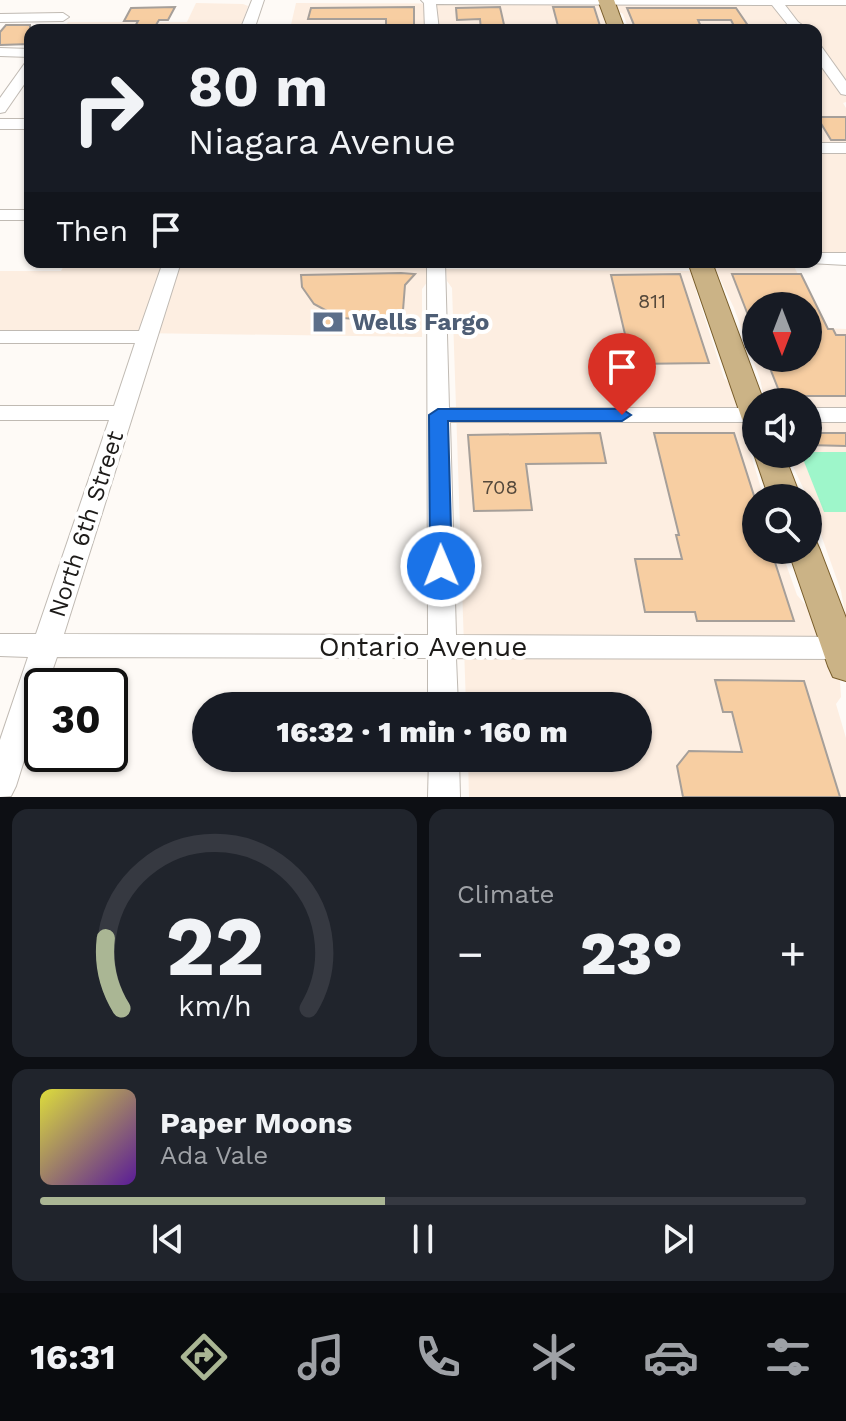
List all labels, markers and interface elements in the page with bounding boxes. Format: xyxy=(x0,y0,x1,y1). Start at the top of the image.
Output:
text: 80 m xyxy=(188,54,328,120)
icon: right xyxy=(56,56,160,160)
text: Niagara Avenue xyxy=(188,121,456,163)
icon: arrive xyxy=(144,208,188,252)
text: Then xyxy=(56,213,128,248)
house number: 811 xyxy=(638,289,666,313)
north arrow xyxy=(742,292,822,372)
map controls xyxy=(742,292,822,564)
bank icon: Wells Fargo xyxy=(311,305,345,339)
place label: Wells Fargo xyxy=(352,308,489,336)
pin xyxy=(588,333,656,415)
icon: arrive xyxy=(600,345,644,389)
button: sound xyxy=(742,388,822,468)
street label: North 6th Street xyxy=(43,427,129,621)
house number: 708 xyxy=(482,475,518,499)
button: search xyxy=(742,484,822,564)
position arrow xyxy=(399,524,483,608)
street label: Ontario Avenue xyxy=(319,630,527,663)
speed limit sign: 30 xyxy=(24,668,128,772)
text: 16:32 · 1 min · 160 m xyxy=(277,714,568,749)
text: Climate xyxy=(457,879,555,909)
text: 22 xyxy=(165,898,264,995)
text: 23° xyxy=(580,918,683,989)
text: − xyxy=(457,928,484,980)
text: + xyxy=(779,928,806,980)
text: km/h xyxy=(178,989,251,1023)
text: Paper Moons xyxy=(160,1105,352,1140)
text: Ada Vale xyxy=(160,1140,268,1170)
icon: previous xyxy=(146,1217,190,1261)
icon: pause xyxy=(401,1217,445,1261)
icon: next xyxy=(656,1217,700,1261)
icon: directions xyxy=(176,1329,232,1385)
icon: music xyxy=(293,1329,349,1385)
icon: phone xyxy=(410,1329,466,1385)
icon: climate xyxy=(526,1329,582,1385)
icon: car xyxy=(643,1329,699,1385)
icon: filters xyxy=(760,1329,816,1385)
text: 16:31 xyxy=(30,1336,116,1378)

